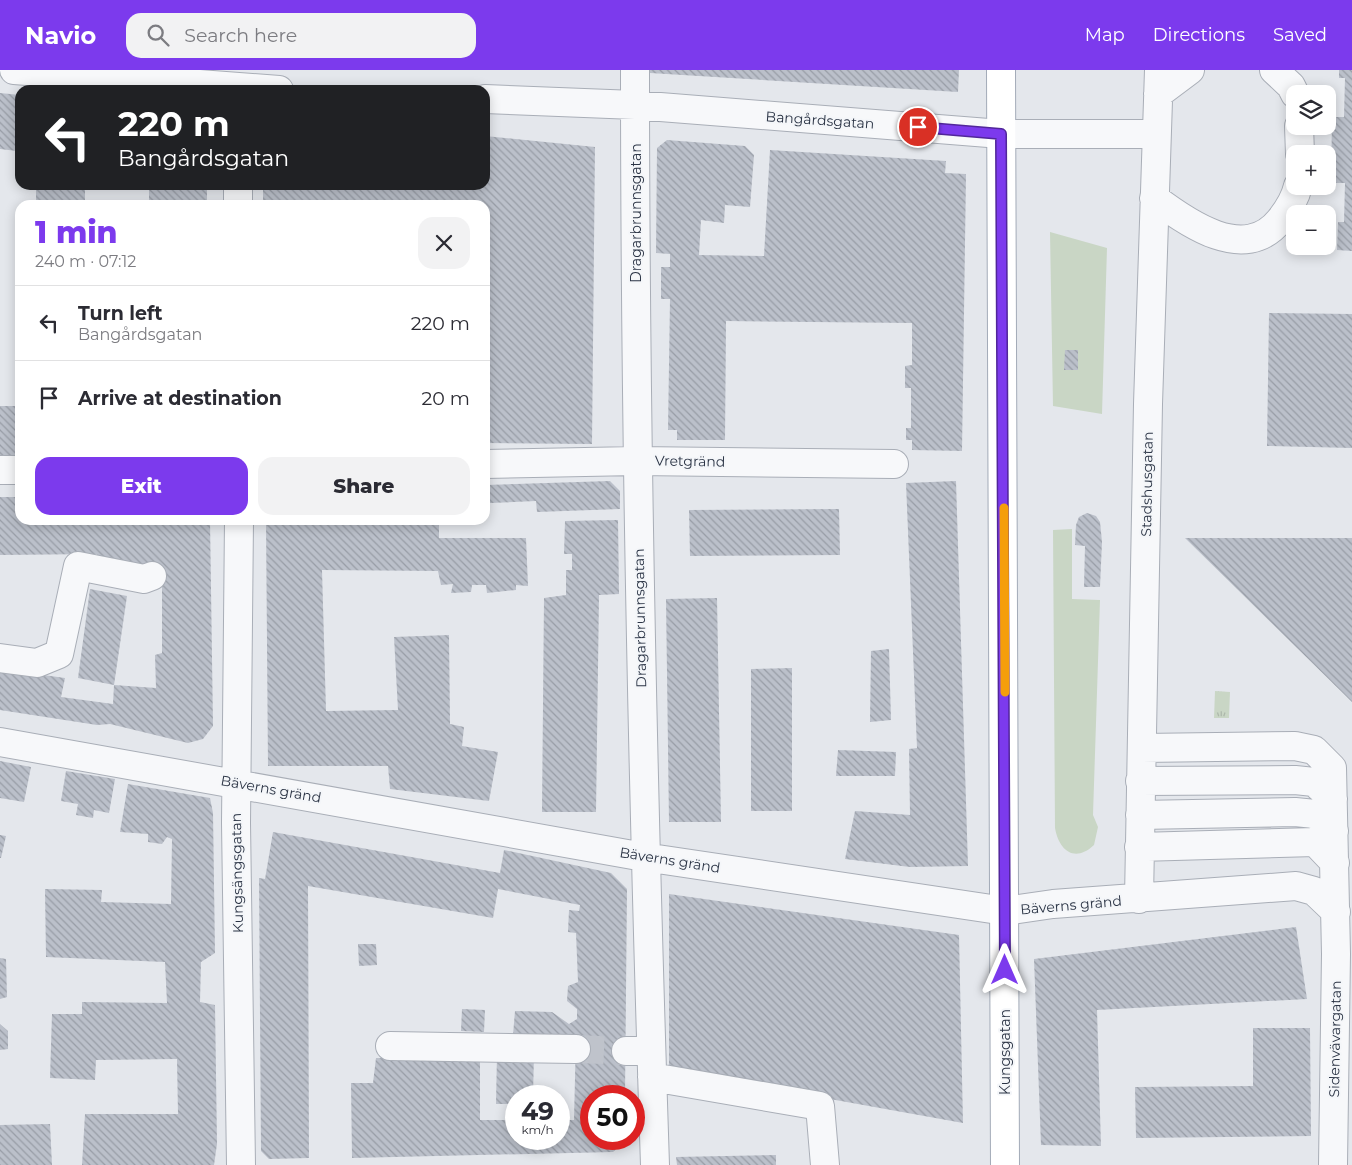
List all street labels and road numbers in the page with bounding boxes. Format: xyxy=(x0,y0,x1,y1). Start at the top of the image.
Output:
street label: Bangårdsgatan xyxy=(765,107,875,133)
street label: Dragarbrunnsgatan xyxy=(627,143,645,283)
street label: Stadshusgatan xyxy=(1137,431,1157,537)
street label: Vretgränd xyxy=(655,451,725,471)
street label: Dragarbrunnsgatan xyxy=(630,548,650,688)
street label: Bäverns gränd xyxy=(219,771,323,807)
street label: Kungsängsgatan xyxy=(227,813,247,933)
street label: Bäverns gränd xyxy=(618,843,722,877)
street label: Bäverns gränd xyxy=(1019,892,1123,918)
street label: Sidenvävargatan xyxy=(1325,980,1345,1098)
street label: Kungsgatan xyxy=(996,1009,1014,1095)

